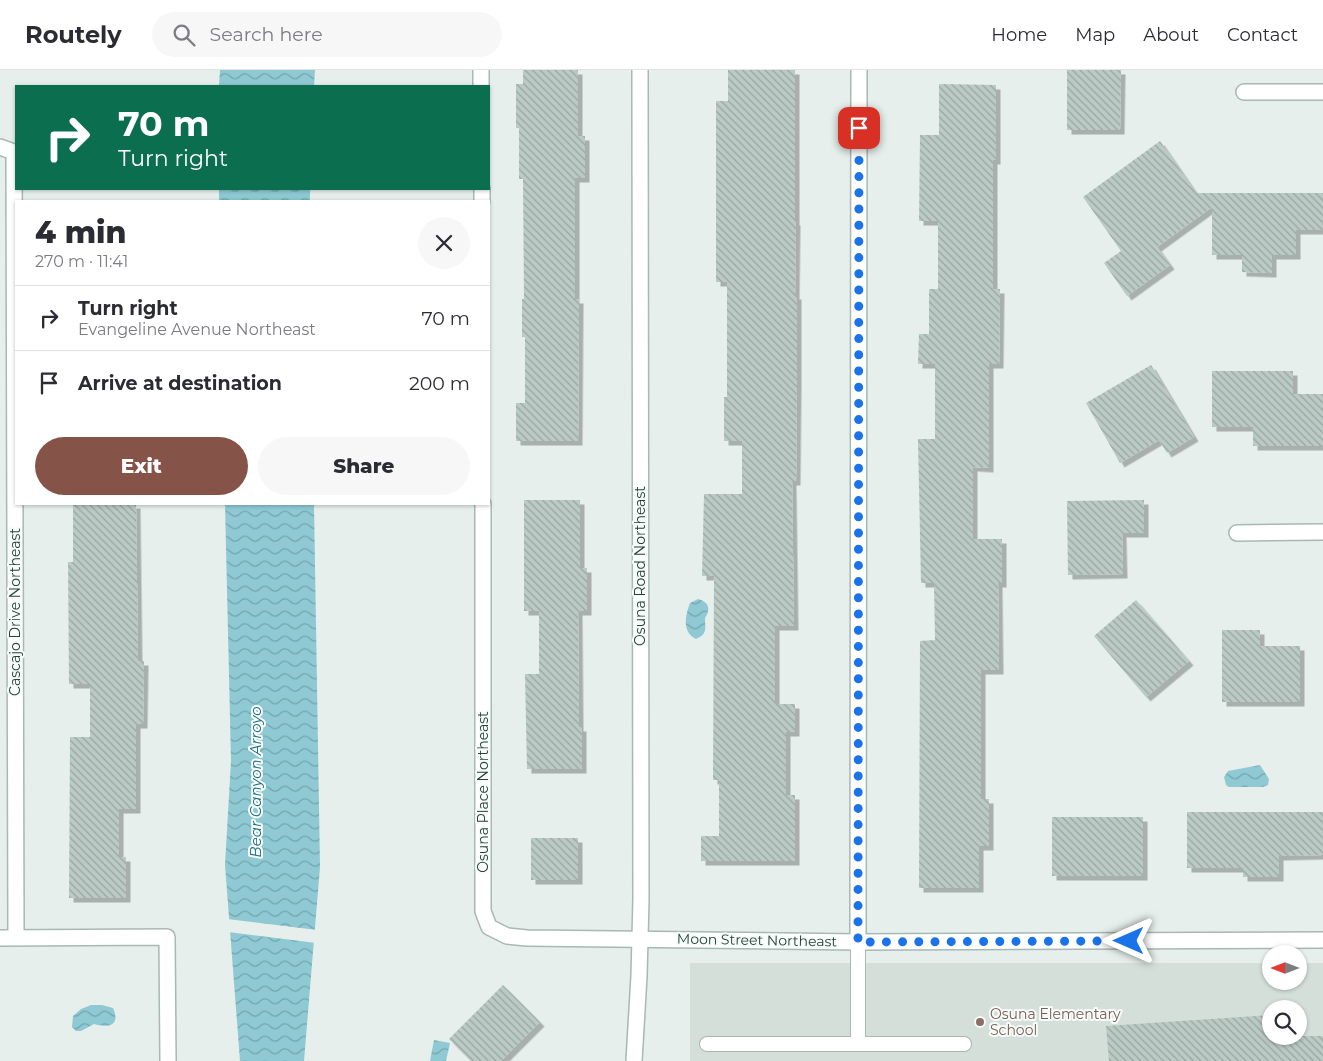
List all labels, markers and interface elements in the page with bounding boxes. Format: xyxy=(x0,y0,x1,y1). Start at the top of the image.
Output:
search box xyxy=(152,12,502,57)
text: Routely xyxy=(25,20,122,49)
icon: search xyxy=(170,21,198,49)
text: Search here xyxy=(210,23,323,46)
text: Home xyxy=(991,24,1047,46)
text: Map xyxy=(1075,24,1115,46)
text: About xyxy=(1143,24,1199,46)
text: Contact xyxy=(1227,24,1298,46)
text: 70 m xyxy=(118,102,209,145)
icon: right xyxy=(35,105,100,170)
pin xyxy=(838,107,880,149)
icon: arrive xyxy=(845,114,873,142)
text: Turn right xyxy=(118,145,228,172)
text: 4 min xyxy=(35,214,126,251)
button: close xyxy=(418,217,470,269)
text: 270 m · 11:41 xyxy=(35,252,128,271)
text: Turn right xyxy=(78,297,178,320)
icon: right xyxy=(35,304,63,332)
text: 70 m xyxy=(421,307,470,330)
text: Evangeline Avenue Northeast xyxy=(78,320,316,339)
icon: arrive xyxy=(35,369,63,397)
text: Arrive at destination xyxy=(78,372,282,395)
text: 200 m xyxy=(409,372,470,395)
button: Exit xyxy=(35,437,248,495)
button: Share xyxy=(258,437,470,495)
street label: Osuna Road Northeast xyxy=(631,486,649,646)
street label: Cascajo Drive Northeast xyxy=(6,528,24,696)
water label: Bear Canyon Arroyo xyxy=(246,706,265,858)
street label: Osuna Place Northeast xyxy=(474,711,492,873)
position arrow xyxy=(1102,914,1154,966)
street label: Moon Street Northeast xyxy=(677,930,838,950)
north arrow xyxy=(1262,945,1308,990)
map controls xyxy=(1262,945,1307,1045)
button: search xyxy=(1262,1000,1307,1045)
place label: Osuna Elementary School xyxy=(990,1005,1121,1039)
marker: Osuna Elementary School xyxy=(974,1016,986,1028)

